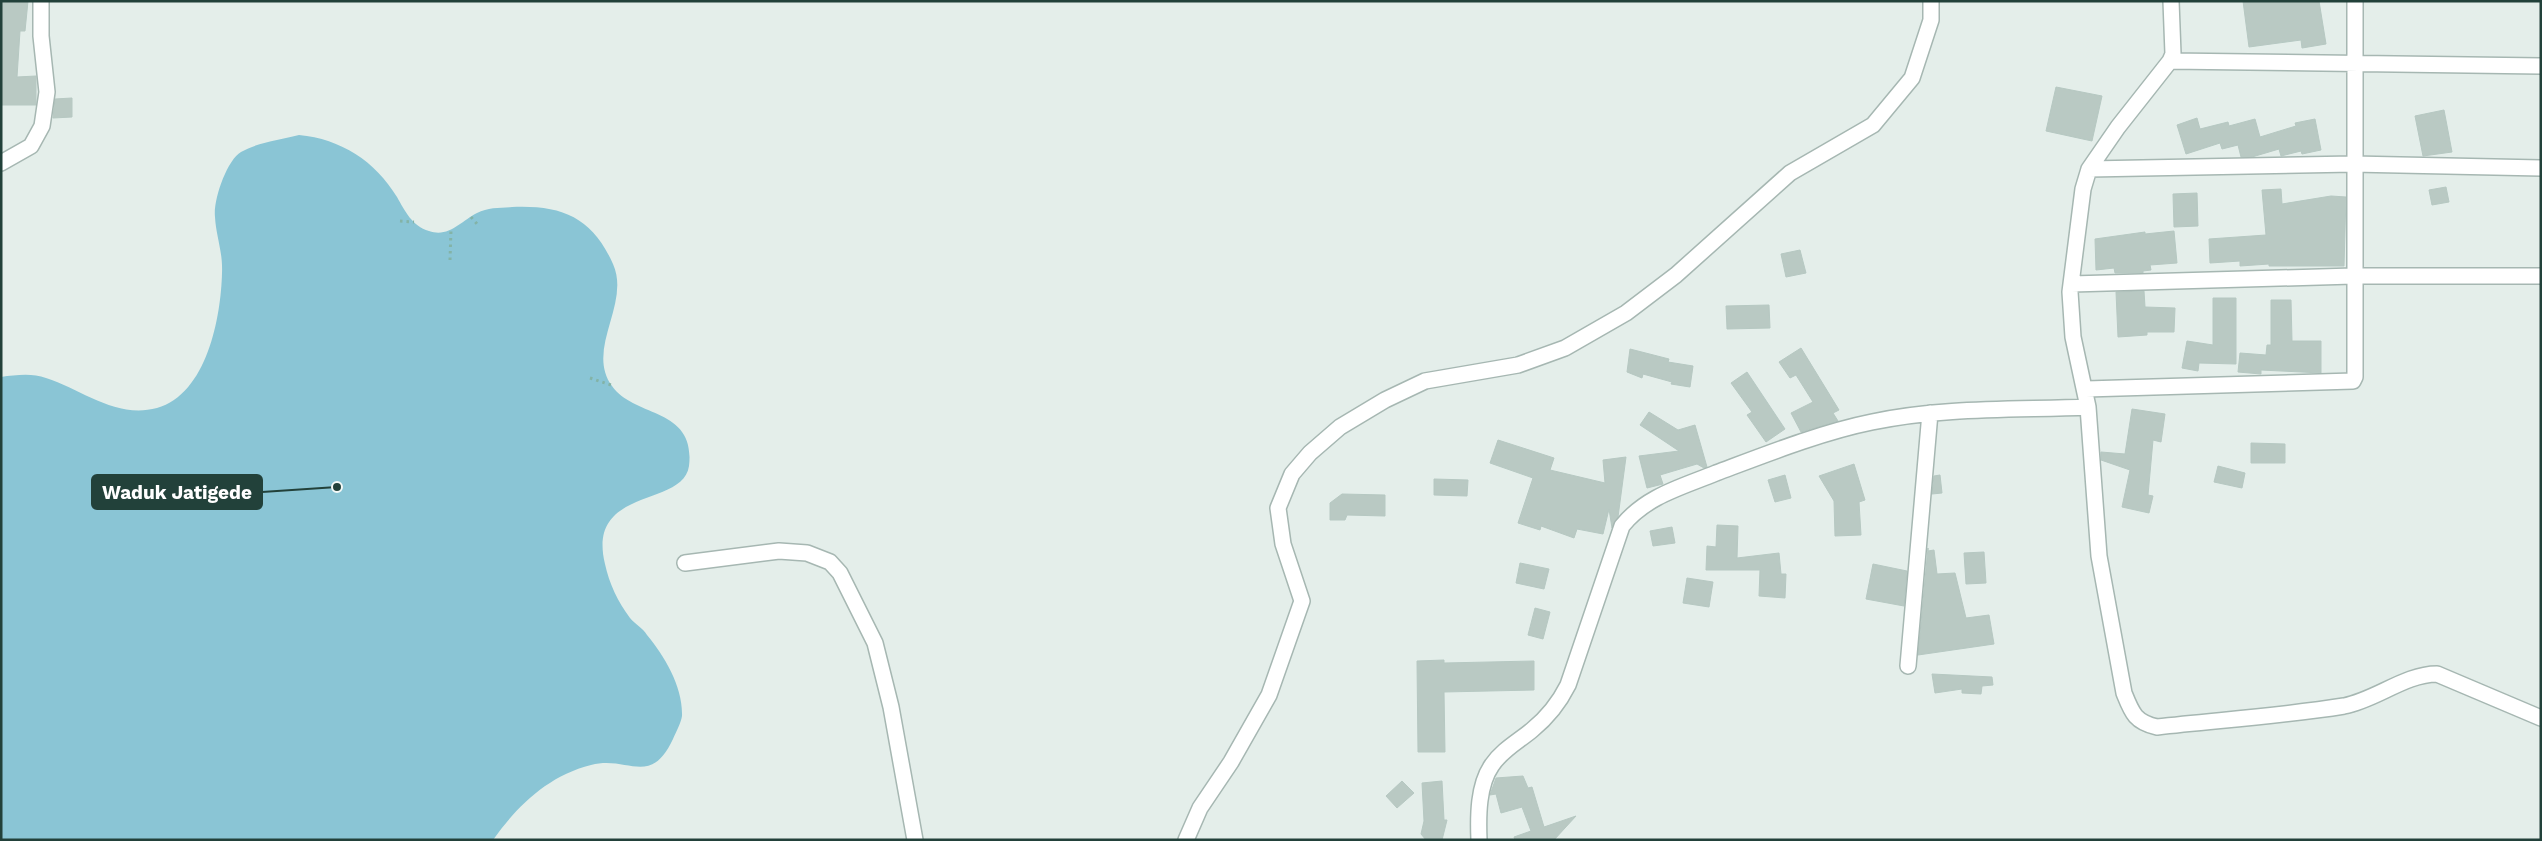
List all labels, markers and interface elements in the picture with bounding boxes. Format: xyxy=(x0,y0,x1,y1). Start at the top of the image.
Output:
callout: Waduk Jatigede xyxy=(92,475,262,509)
text: Waduk Jatigede xyxy=(102,481,252,504)

